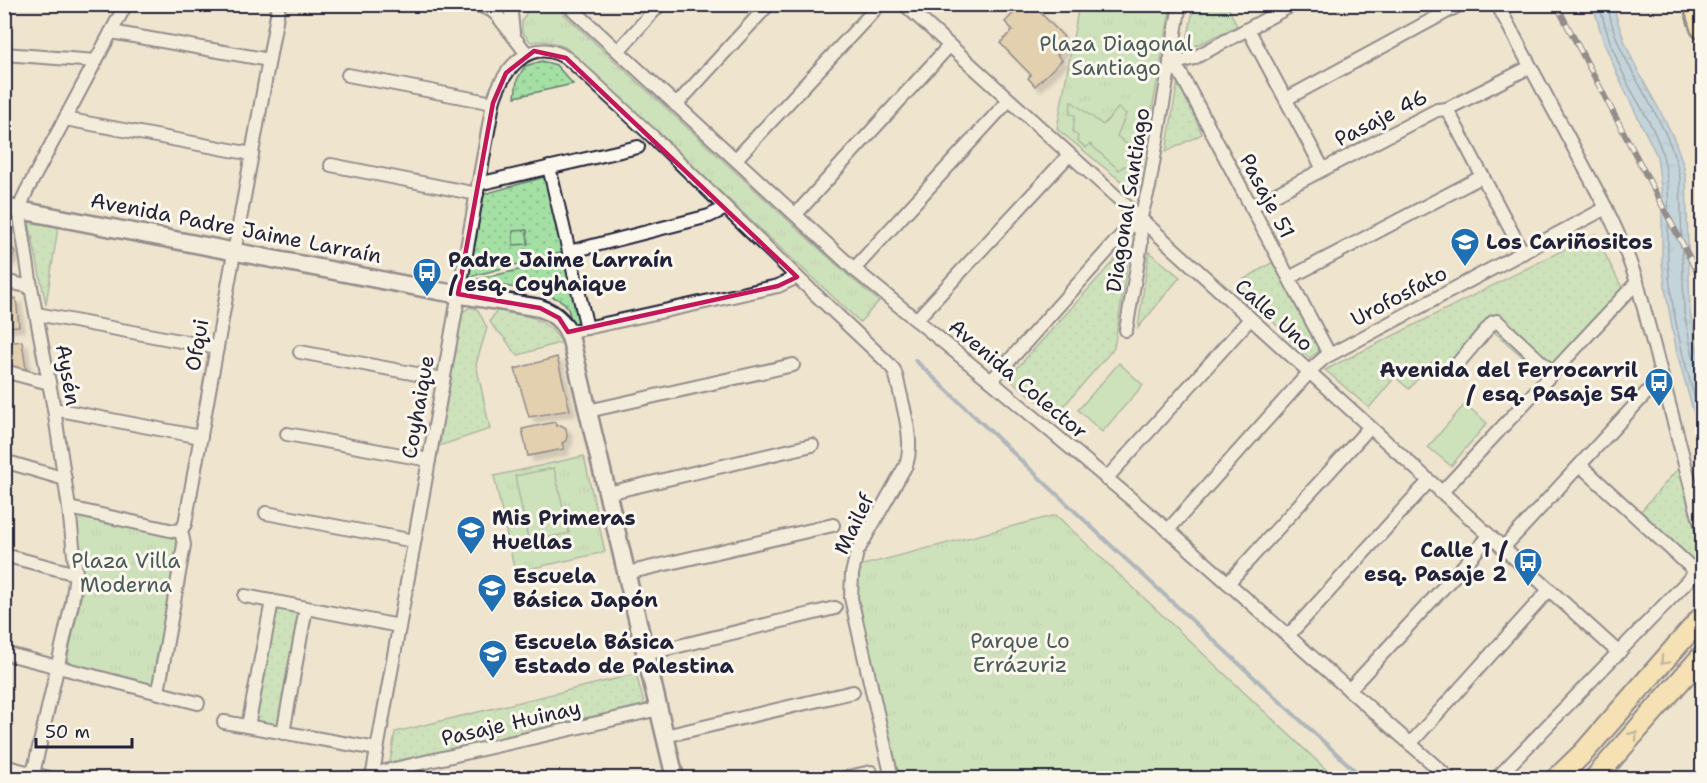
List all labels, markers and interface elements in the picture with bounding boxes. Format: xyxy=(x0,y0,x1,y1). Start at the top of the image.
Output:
park label: Plaza Diagonal Santiago xyxy=(1039,30,1193,82)
street label: Pasaje 46 xyxy=(1330,83,1432,153)
street label: Diagonal Santiago xyxy=(1100,106,1156,294)
street label: Pasaje 51 xyxy=(1233,149,1301,243)
street label: Avenida Padre Jaime Larraín xyxy=(88,186,384,270)
school or university icon: Los Cariñositos xyxy=(1449,226,1481,268)
place label: Los Cariñositos xyxy=(1486,228,1653,256)
place label: Padre Jaime Larraín / esq. Coyhaique xyxy=(448,246,673,298)
bus stop icon: Padre Jaime Larraín / esq. Coyhaique xyxy=(411,256,443,298)
street label: Urofosfato xyxy=(1346,259,1452,333)
street label: Calle Uno xyxy=(1229,272,1319,358)
street label: Avenida Colector xyxy=(943,313,1093,445)
street label: Ofqui xyxy=(179,317,215,373)
street label: Aysén xyxy=(49,342,87,408)
street label: Coyhaique xyxy=(395,353,441,461)
place label: Avenida del Ferrocarril / esq. Pasaje 54 xyxy=(1379,356,1638,408)
bus stop icon: Avenida del Ferrocarril / esq. Pasaje 54 xyxy=(1643,366,1675,408)
street label: Mailef xyxy=(827,489,881,559)
place label: Mis Primeras Huellas xyxy=(492,504,636,556)
school or university icon: Mis Primeras Huellas xyxy=(455,514,487,556)
place label: Calle 1 / esq. Pasaje 2 xyxy=(1364,536,1508,588)
bus stop icon: Calle 1 / esq. Pasaje 2 xyxy=(1512,546,1544,588)
park label: Plaza Villa Moderna xyxy=(71,547,181,599)
place label: Escuela Básica Japón xyxy=(513,562,658,614)
school or university icon: Escuela Básica Japón xyxy=(476,572,508,614)
park label: Parque Lo Errázuriz xyxy=(970,627,1070,679)
place label: Escuela Básica Estado de Palestina xyxy=(514,628,735,680)
school or university icon: Escuela Básica Estado de Palestina xyxy=(477,638,509,680)
one-way arrow xyxy=(1660,654,1671,665)
street label: Pasaje Huinay xyxy=(439,693,583,753)
scale bar xyxy=(36,711,132,749)
text: 50 m xyxy=(45,720,90,744)
one-way arrow xyxy=(1627,731,1638,742)

